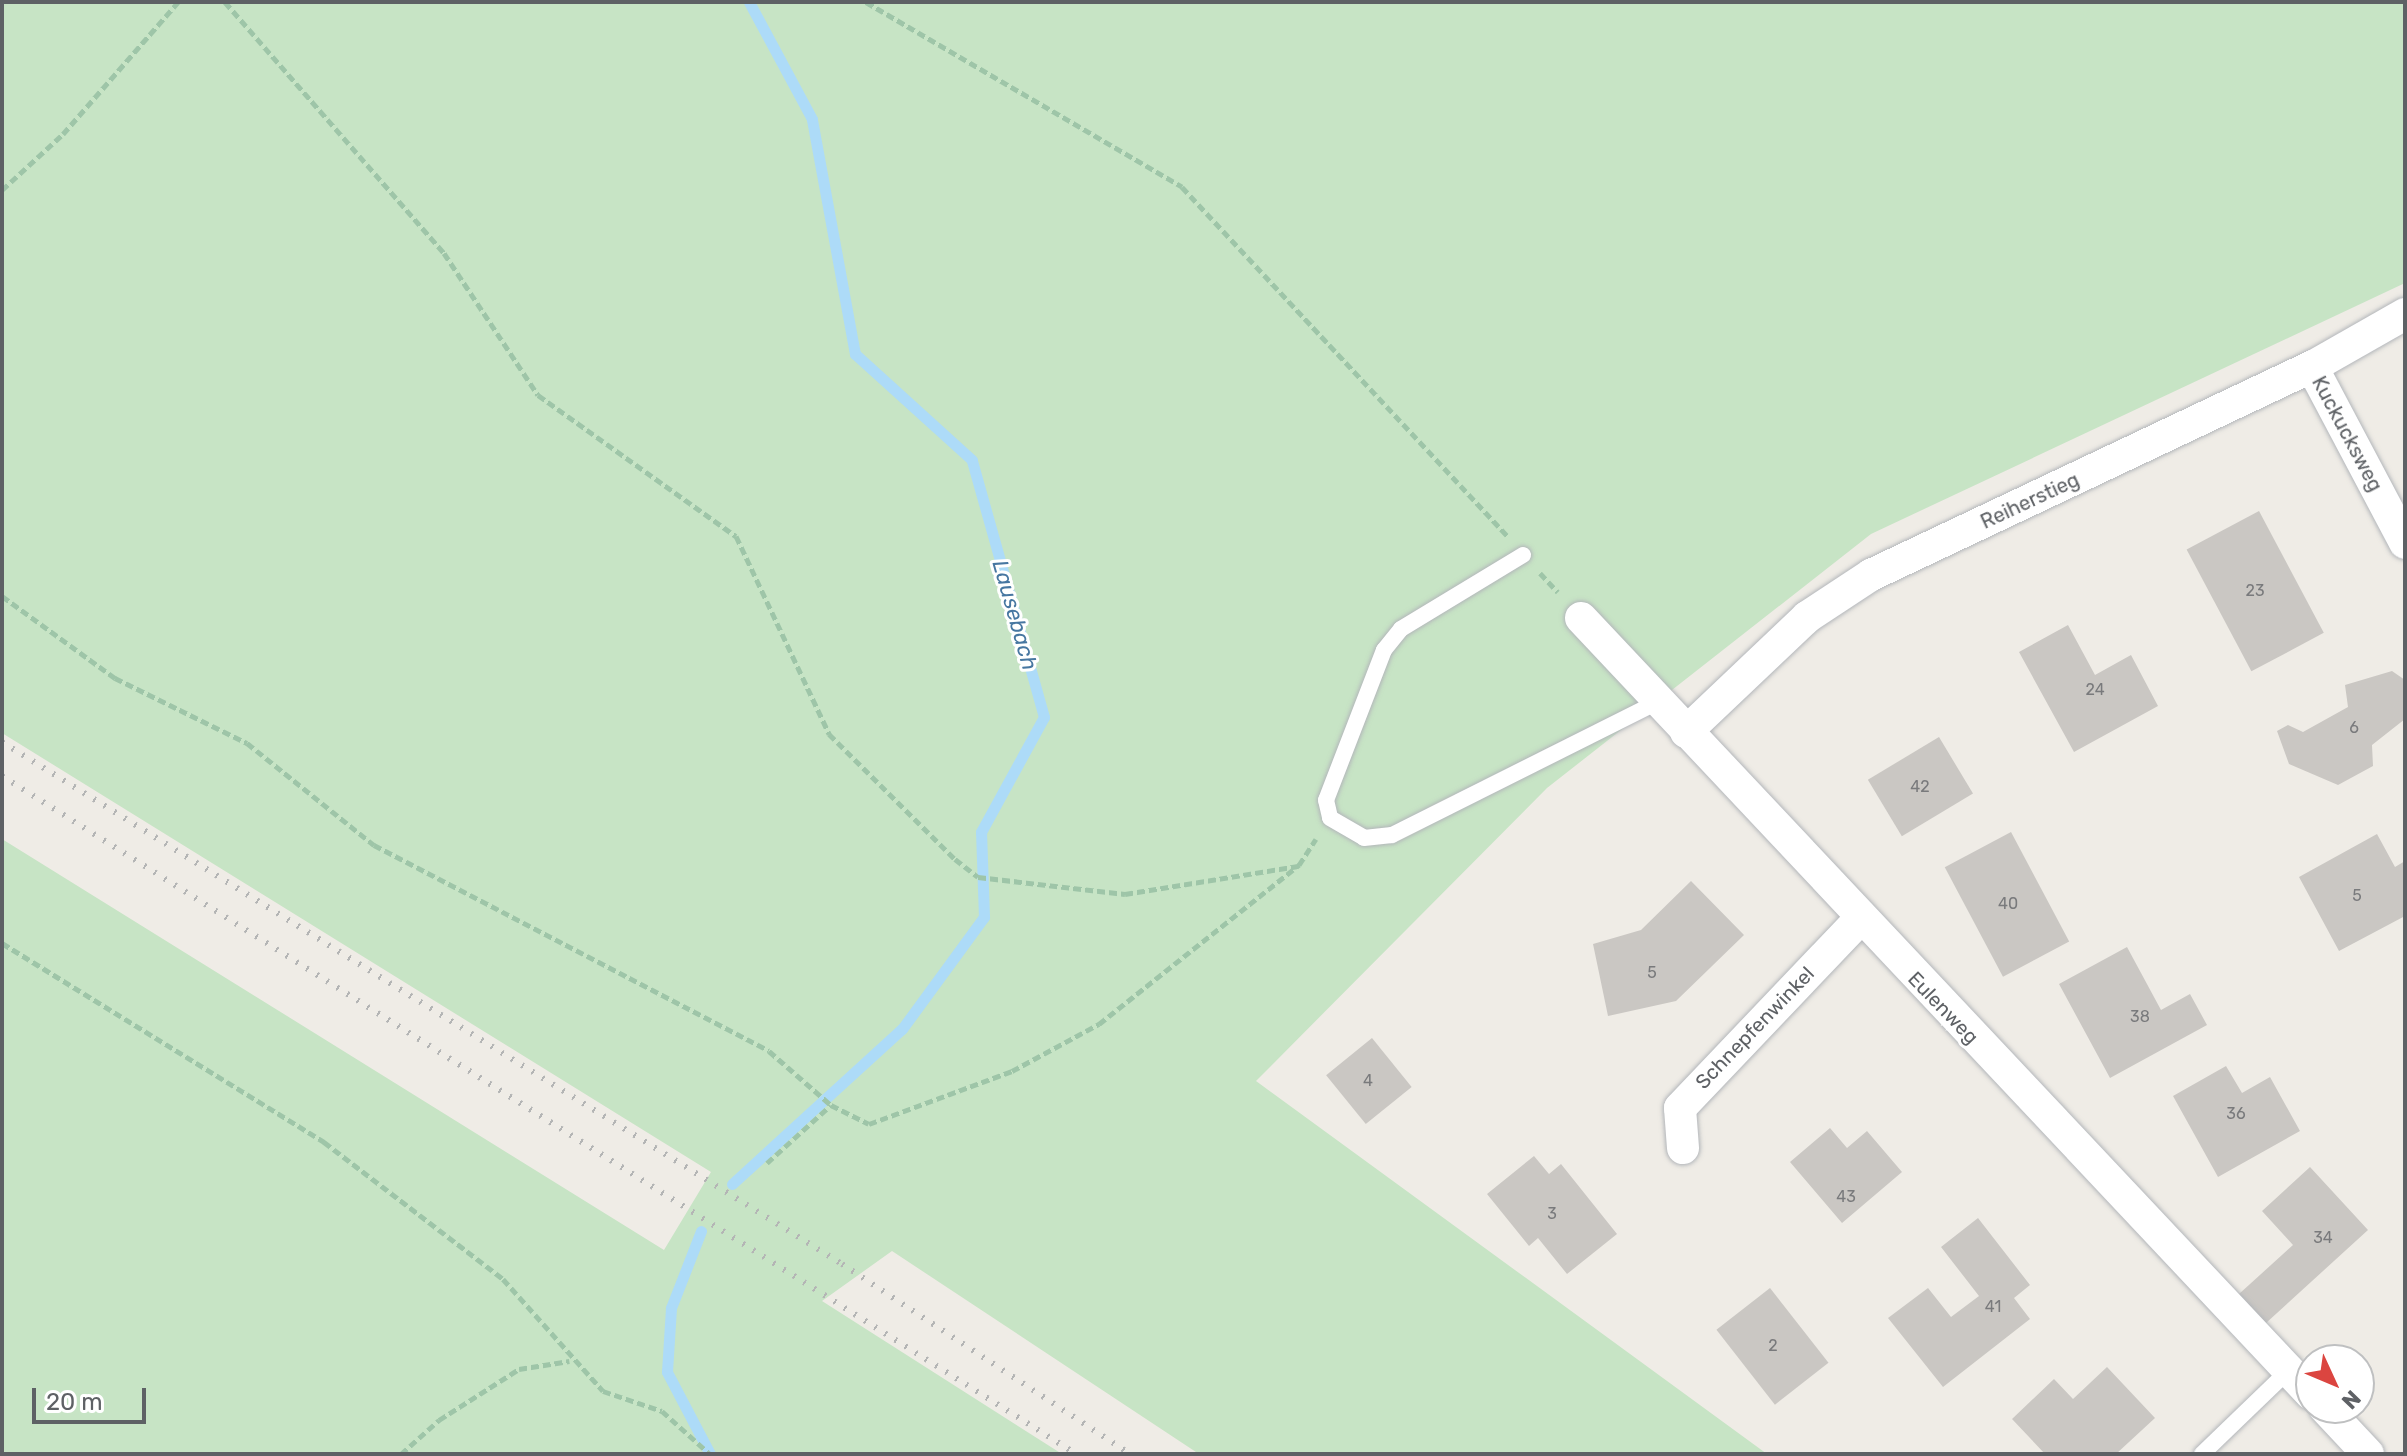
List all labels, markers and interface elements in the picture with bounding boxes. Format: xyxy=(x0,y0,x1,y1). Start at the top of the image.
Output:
street label: Kuckucksweg xyxy=(2307,372,2387,496)
street label: Reiherstieg xyxy=(1977,468,2083,534)
water label: Lausebach xyxy=(987,557,1043,673)
house number: 23 xyxy=(2245,581,2265,601)
house number: 24 xyxy=(2085,680,2105,700)
house number: 6 xyxy=(2349,718,2359,738)
house number: 42 xyxy=(1910,777,1930,797)
house number: 5 xyxy=(2352,886,2362,906)
house number: 40 xyxy=(1998,894,2018,914)
street label: Schnepfenwinkel xyxy=(1691,962,1819,1094)
house number: 5 xyxy=(1647,963,1657,983)
street label: Eulenweg xyxy=(1903,967,1983,1049)
house number: 38 xyxy=(2130,1007,2150,1027)
house number: 4 xyxy=(1363,1071,1373,1091)
house number: 36 xyxy=(2226,1104,2246,1124)
house number: 43 xyxy=(1836,1187,1856,1207)
house number: 3 xyxy=(1547,1204,1557,1224)
house number: 34 xyxy=(2313,1228,2333,1248)
house number: 41 xyxy=(1985,1297,2001,1317)
house number: 2 xyxy=(1768,1336,1778,1356)
north arrow xyxy=(2295,1344,2375,1424)
scale bar xyxy=(36,1372,150,1422)
text: N xyxy=(2336,1385,2366,1415)
text: 20 m xyxy=(46,1388,103,1416)

